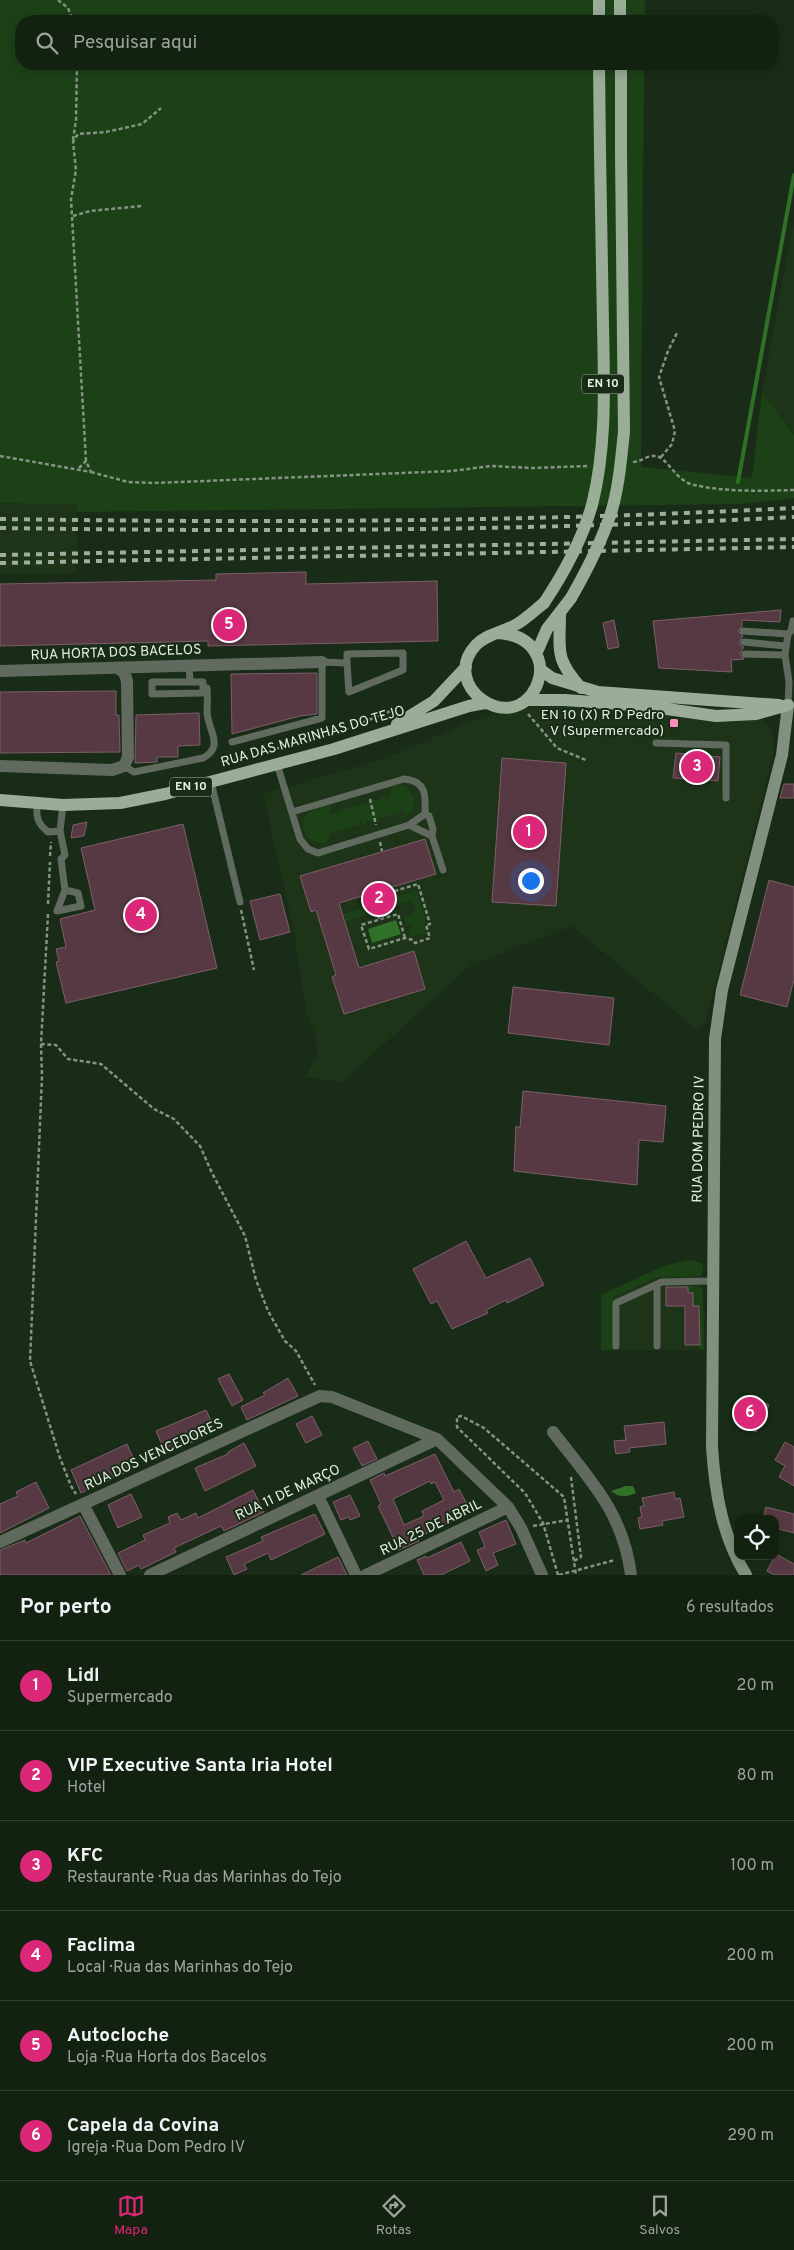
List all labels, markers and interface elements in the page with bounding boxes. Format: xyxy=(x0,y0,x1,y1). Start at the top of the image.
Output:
search box xyxy=(15,15,779,70)
icon: search xyxy=(33,29,61,57)
text: Pesquisar aqui xyxy=(73,31,197,55)
road number: EN 10 xyxy=(582,374,624,394)
pin: 5 xyxy=(213,606,245,644)
street label: RUA HORTA DOS BACELOS xyxy=(30,642,202,664)
street label: RUA DAS MARINHAS DO TEJO xyxy=(219,703,407,771)
place label: EN 10 (X) R D Pedro V (Supermercado) xyxy=(541,707,664,740)
marker: EN 10 (X) R D Pedro V (Supermercado) xyxy=(668,717,680,729)
pin: 3 xyxy=(681,748,713,786)
road number: EN 10 xyxy=(170,778,212,796)
pin: 1 xyxy=(513,813,545,851)
your location xyxy=(518,868,544,894)
pin: 2 xyxy=(363,880,395,918)
pin: 4 xyxy=(125,896,157,934)
street label: RUA DOM PEDRO IV xyxy=(689,1075,709,1203)
pin: 6 xyxy=(734,1394,766,1432)
street label: RUA DOS VENCEDORES xyxy=(82,1415,226,1495)
street label: RUA 11 DE MARÇO xyxy=(233,1461,343,1525)
street label: RUA 25 DE ABRIL xyxy=(377,1496,485,1560)
map controls xyxy=(734,1515,779,1560)
button: locate xyxy=(734,1515,779,1560)
text: Por perto xyxy=(20,1594,112,1621)
text: 6 resultados xyxy=(686,1598,774,1618)
text: Lidl xyxy=(67,1664,100,1688)
text: 1 xyxy=(33,1676,39,1696)
text: 20 m xyxy=(737,1676,774,1696)
text: Supermercado xyxy=(67,1688,173,1708)
text: VIP Executive Santa Iria Hotel xyxy=(67,1754,333,1778)
text: 2 xyxy=(31,1766,41,1786)
text: 80 m xyxy=(737,1766,774,1786)
text: Hotel xyxy=(67,1778,106,1798)
text: KFC xyxy=(67,1844,103,1868)
text: 3 xyxy=(31,1856,41,1876)
text: 100 m xyxy=(730,1856,774,1876)
text: Restaurante · Rua das Marinhas do Tejo xyxy=(67,1868,342,1888)
text: Faclima xyxy=(67,1934,135,1958)
text: 4 xyxy=(31,1946,41,1966)
text: 200 m xyxy=(726,1946,774,1966)
text: Local · Rua das Marinhas do Tejo xyxy=(67,1958,293,1978)
text: Autocloche xyxy=(67,2024,169,2048)
text: 5 xyxy=(31,2036,41,2056)
text: 200 m xyxy=(726,2036,774,2056)
text: Loja · Rua Horta dos Bacelos xyxy=(67,2048,267,2068)
text: Capela da Covina xyxy=(67,2114,219,2138)
text: 6 xyxy=(31,2126,41,2146)
text: 290 m xyxy=(727,2126,774,2146)
text: Igreja · Rua Dom Pedro IV xyxy=(67,2138,245,2158)
tab: Mapa xyxy=(114,2192,148,2239)
tab: Rotas xyxy=(376,2192,411,2239)
tab: Salvos xyxy=(639,2192,680,2239)

